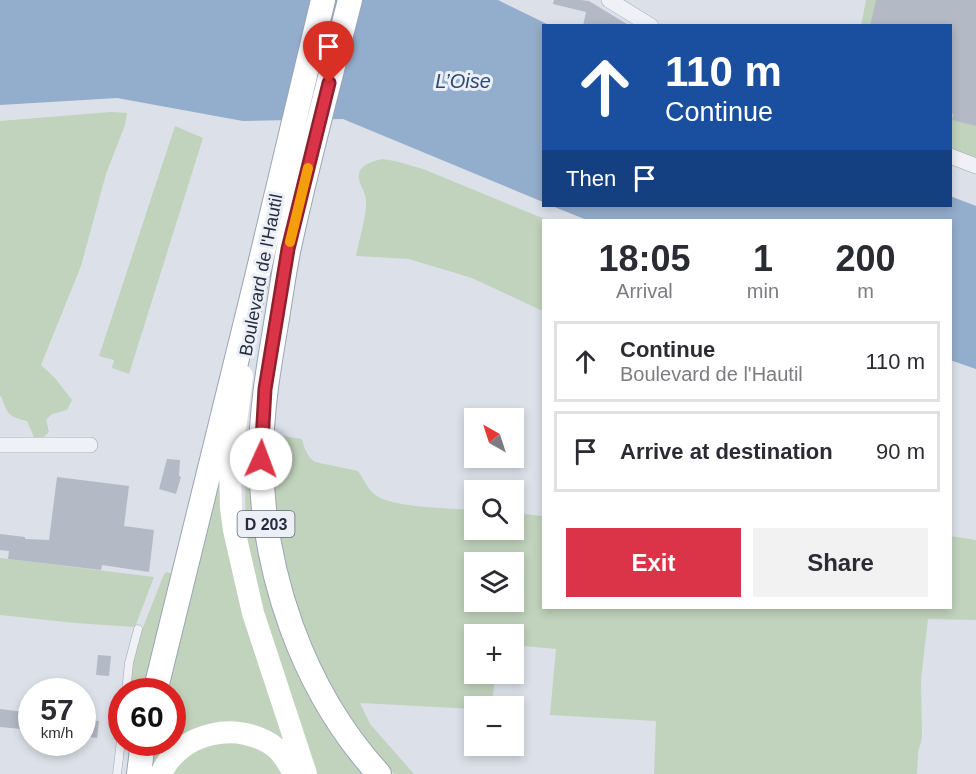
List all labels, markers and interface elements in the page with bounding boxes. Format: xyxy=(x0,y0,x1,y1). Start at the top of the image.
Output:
pin xyxy=(303,21,354,83)
icon: arrive xyxy=(312,30,345,63)
icon: ahead xyxy=(566,48,644,126)
text: 110 m xyxy=(665,48,782,95)
water label: L’Oise xyxy=(435,70,491,92)
text: Continue xyxy=(665,97,773,127)
icon: arrive xyxy=(628,162,661,195)
text: Then xyxy=(566,166,616,191)
street label: Boulevard de l'Hautil xyxy=(235,192,287,358)
text: 18:05 xyxy=(598,238,690,279)
text: 1 xyxy=(753,238,773,279)
text: 200 xyxy=(835,238,896,279)
text: Arrival xyxy=(616,280,673,302)
text: min xyxy=(747,280,779,302)
text: m xyxy=(857,280,874,302)
text: Continue xyxy=(620,337,715,362)
icon: ahead xyxy=(569,345,602,378)
text: 110 m xyxy=(865,349,925,374)
text: Boulevard de l'Hautil xyxy=(620,363,803,385)
north arrow xyxy=(464,408,524,468)
map controls xyxy=(464,408,524,756)
position arrow xyxy=(229,427,293,491)
icon: arrive xyxy=(569,435,602,468)
text: Arrive at destination xyxy=(620,439,833,464)
text: 90 m xyxy=(876,439,925,464)
button: search xyxy=(464,480,524,540)
road number: D 203 xyxy=(238,511,294,537)
button: Exit xyxy=(566,528,741,597)
button: Share xyxy=(753,528,928,597)
button: layers xyxy=(464,552,524,612)
button: + xyxy=(464,624,524,684)
speed limit sign: 60 xyxy=(108,678,186,756)
text: 57 xyxy=(40,693,74,726)
button: − xyxy=(464,696,524,756)
text: km/h xyxy=(41,724,73,741)

